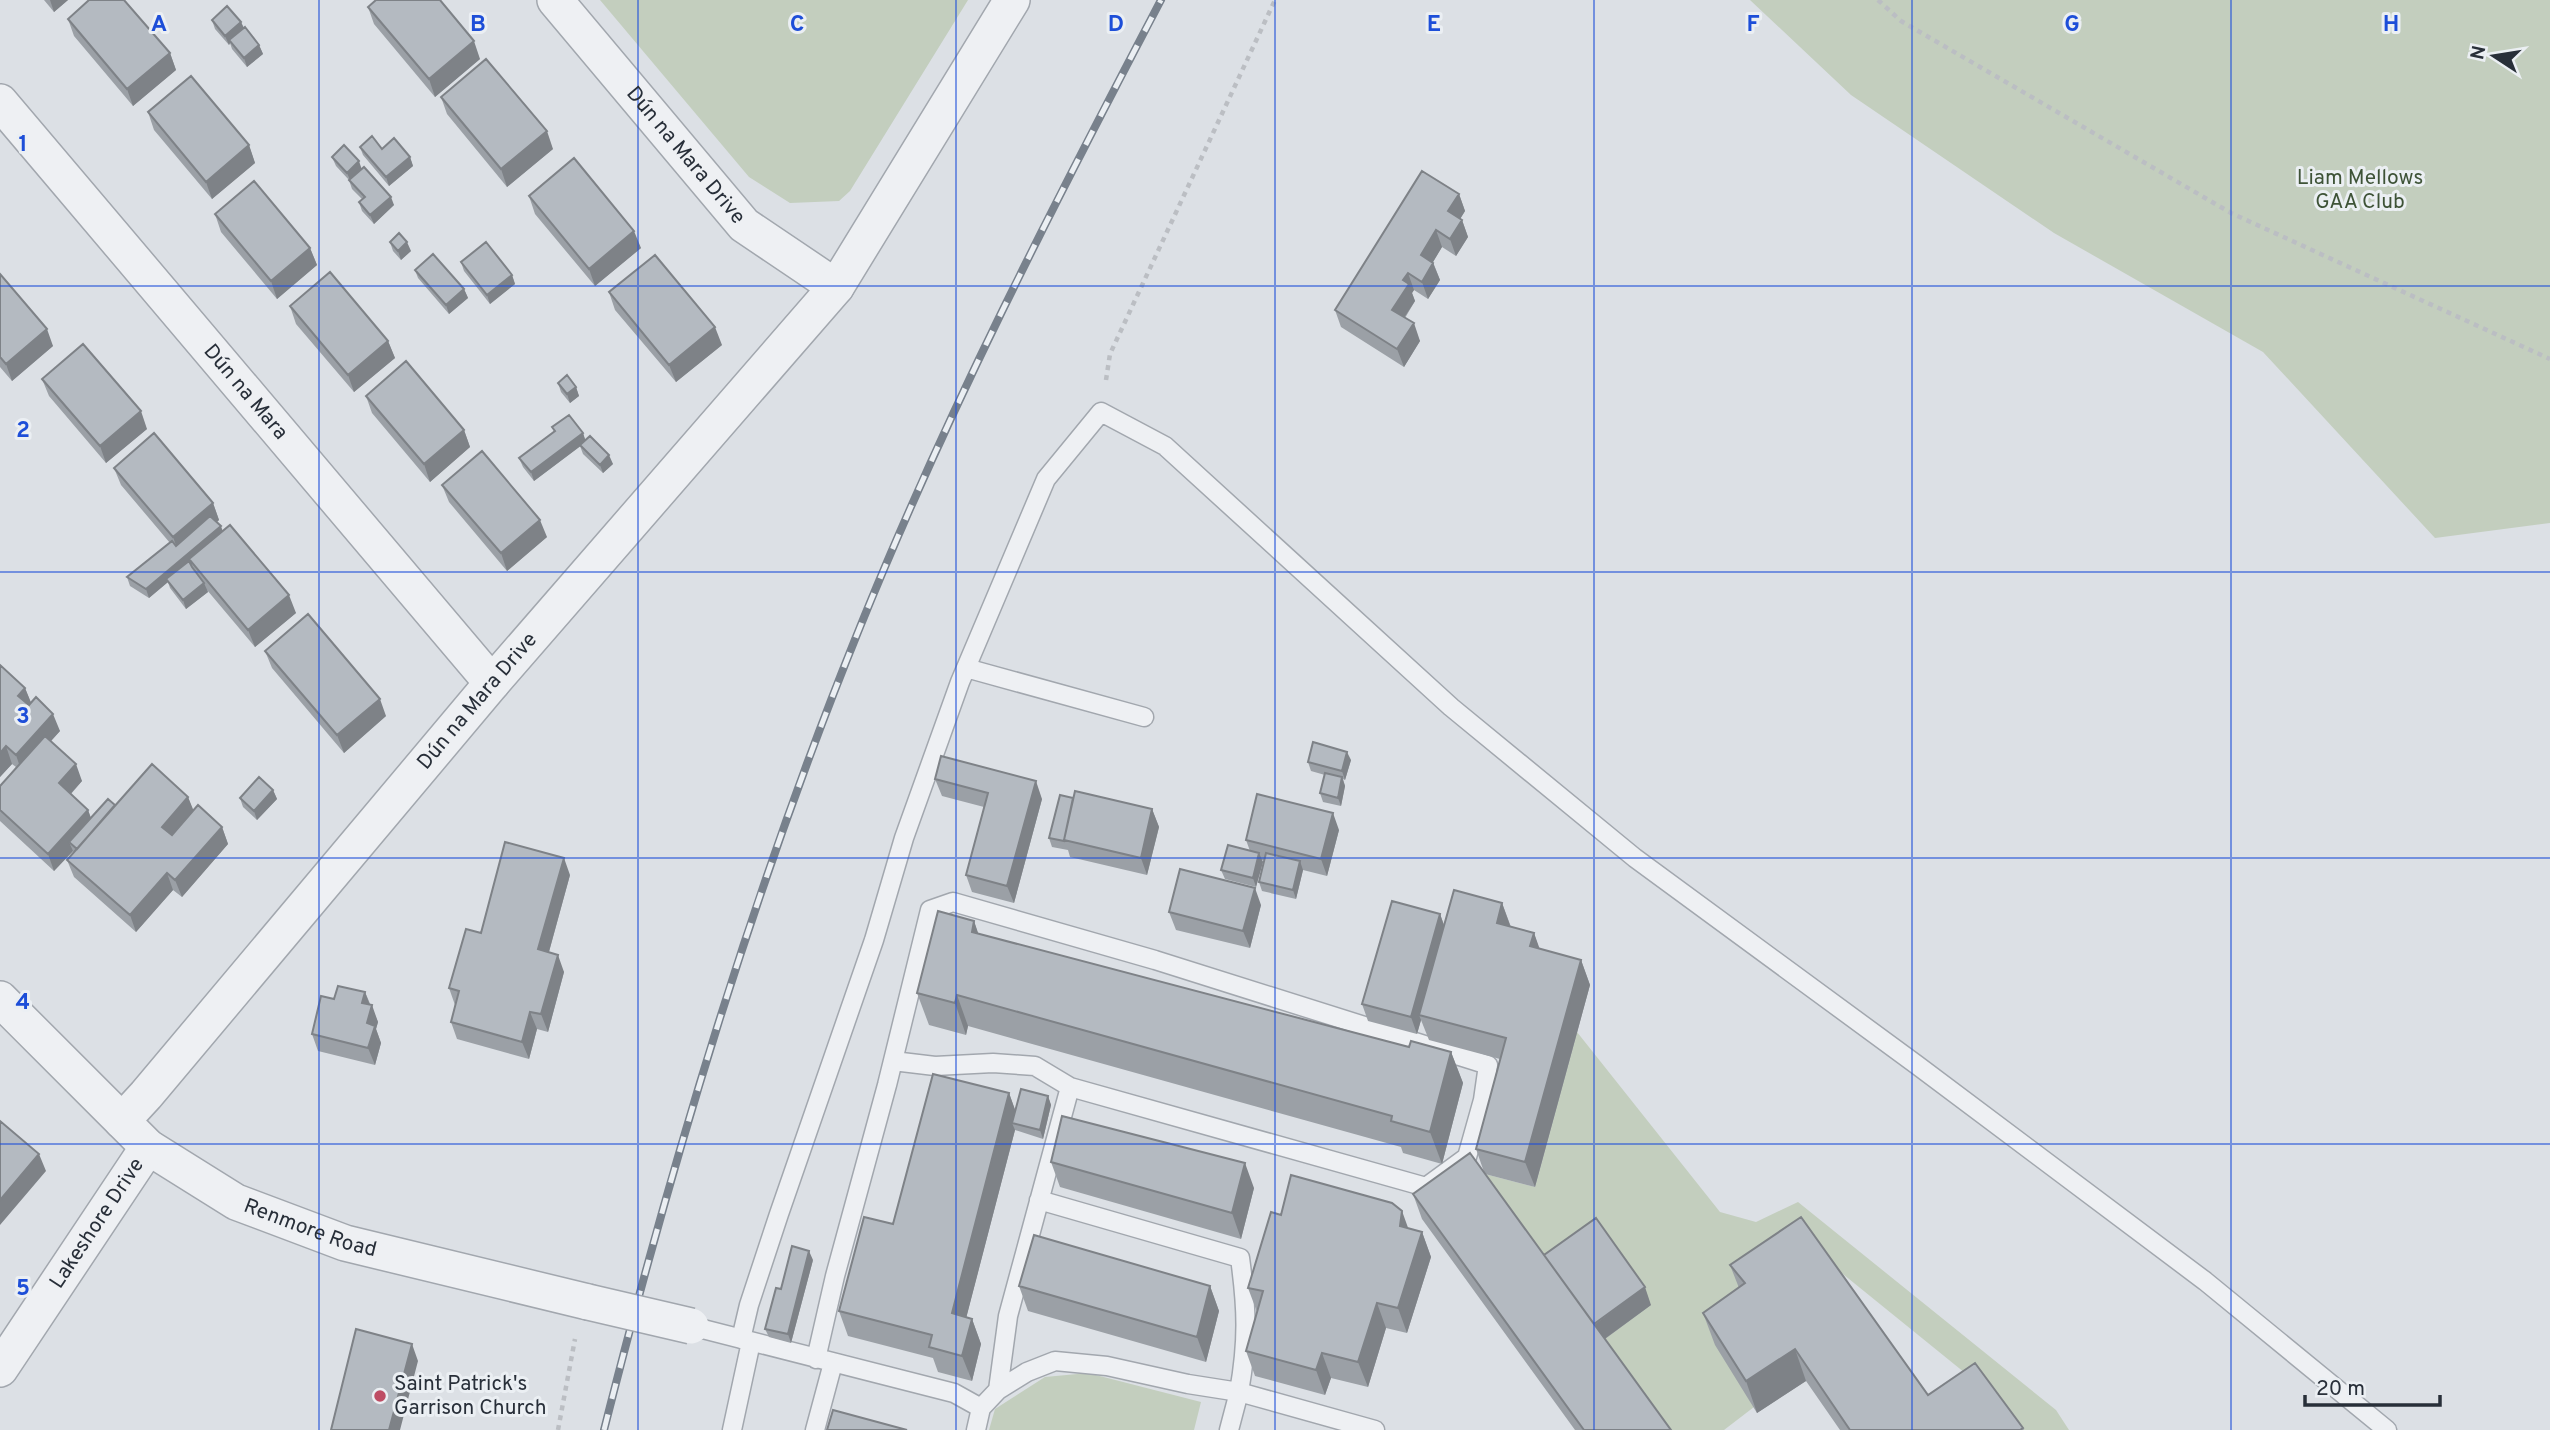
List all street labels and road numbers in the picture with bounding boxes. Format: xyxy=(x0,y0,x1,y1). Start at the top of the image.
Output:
street label: Dún na Mara Drive xyxy=(620,81,751,230)
street label: Dún na Mara xyxy=(197,339,294,445)
street label: Dún na Mara Drive xyxy=(411,627,543,775)
street label: Lakeshore Drive xyxy=(44,1153,150,1294)
street label: Renmore Road xyxy=(240,1193,379,1264)

